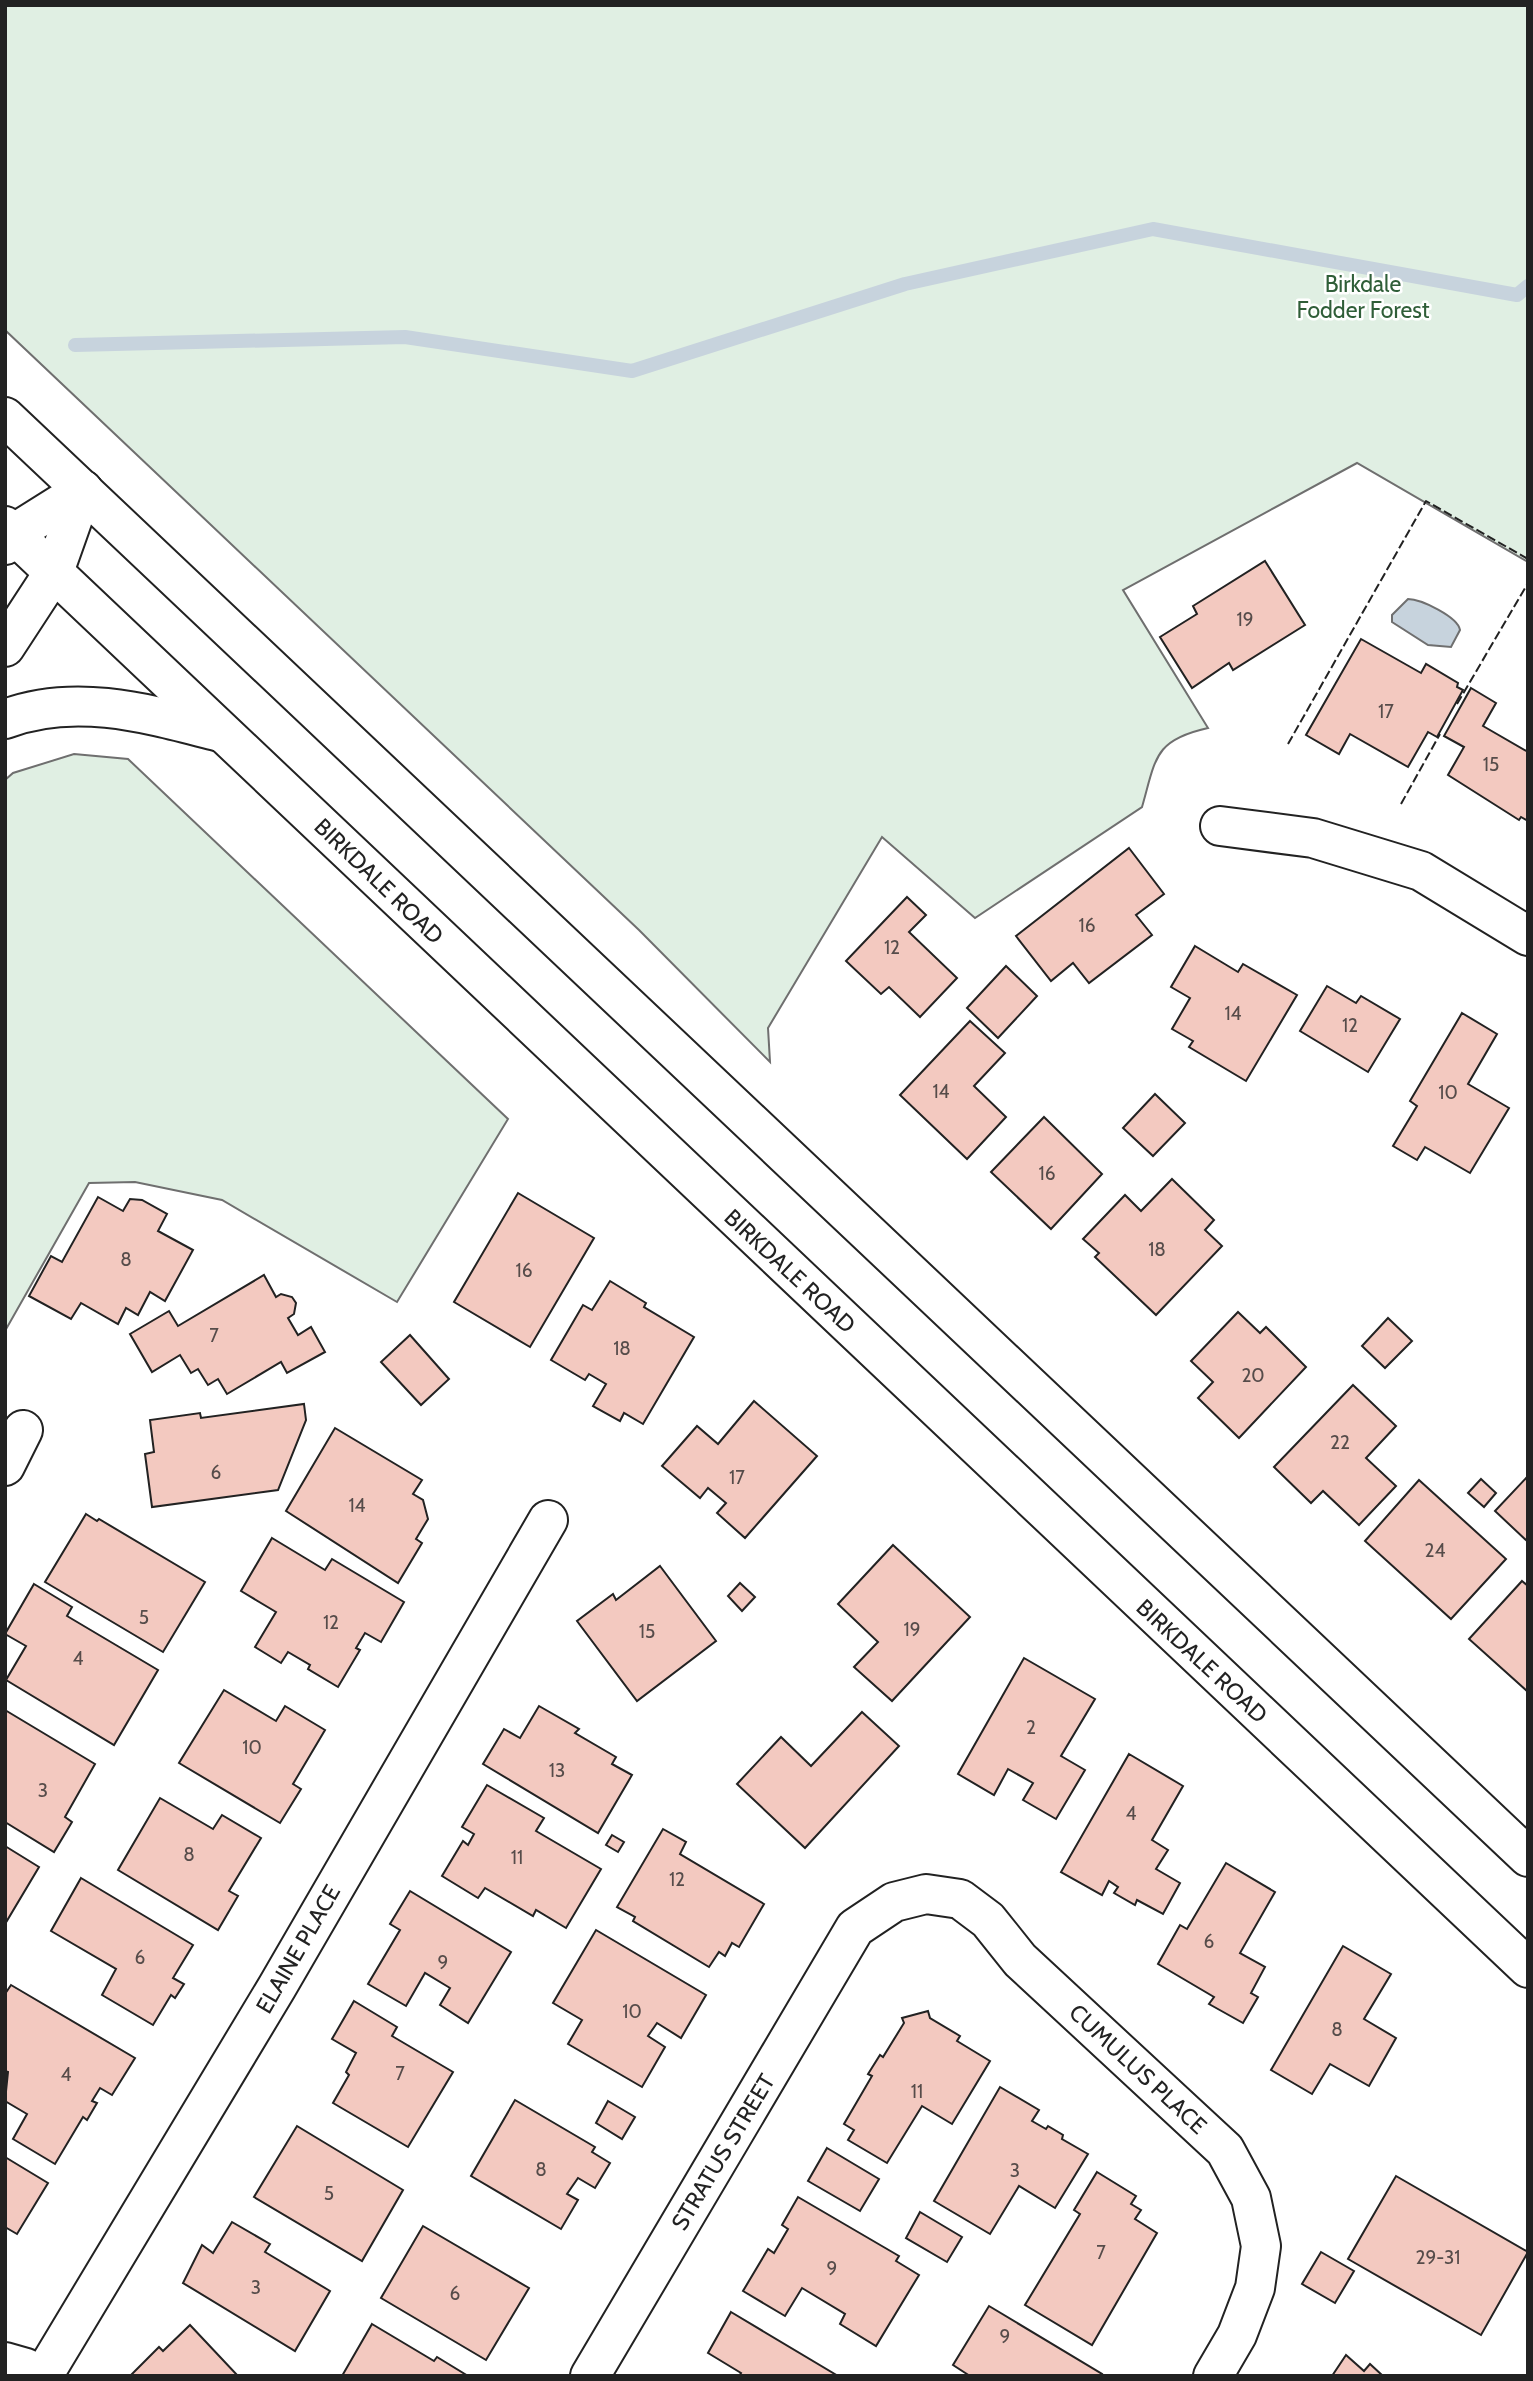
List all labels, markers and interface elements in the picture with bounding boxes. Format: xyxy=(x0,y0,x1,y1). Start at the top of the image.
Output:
park label: Birkdale Fodder Forest xyxy=(1296,270,1430,324)
house number: 19 xyxy=(1237,608,1254,631)
house number: 17 xyxy=(1378,700,1394,723)
house number: 15 xyxy=(1483,753,1499,776)
street label: BIRKDALE ROAD xyxy=(309,812,449,950)
house number: 16 xyxy=(1079,914,1096,937)
house number: 12 xyxy=(884,936,900,959)
house number: 14 xyxy=(1224,1002,1242,1025)
house number: 12 xyxy=(1342,1014,1358,1037)
house number: 14 xyxy=(932,1080,950,1103)
house number: 10 xyxy=(1438,1081,1458,1104)
house number: 16 xyxy=(1039,1162,1056,1185)
street label: BIRKDALE ROAD xyxy=(719,1203,861,1339)
house number: 18 xyxy=(1148,1238,1166,1261)
house number: 8 xyxy=(120,1248,132,1271)
house number: 16 xyxy=(516,1259,533,1282)
house number: 7 xyxy=(209,1324,219,1347)
house number: 18 xyxy=(613,1337,631,1360)
house number: 20 xyxy=(1241,1364,1265,1387)
house number: 22 xyxy=(1330,1431,1350,1454)
house number: 6 xyxy=(211,1461,221,1484)
house number: 17 xyxy=(729,1466,745,1489)
house number: 14 xyxy=(348,1494,366,1517)
house number: 24 xyxy=(1425,1539,1445,1562)
street label: BIRKDALE ROAD xyxy=(1131,1593,1273,1729)
house number: 5 xyxy=(139,1606,149,1629)
house number: 12 xyxy=(323,1611,339,1634)
house number: 19 xyxy=(904,1618,921,1641)
house number: 15 xyxy=(639,1620,655,1643)
house number: 4 xyxy=(73,1647,84,1670)
house number: 2 xyxy=(1026,1716,1036,1739)
house number: 10 xyxy=(242,1736,262,1759)
house number: 13 xyxy=(549,1759,565,1782)
house number: 3 xyxy=(38,1779,48,1802)
house number: 4 xyxy=(1126,1802,1137,1825)
house number: 8 xyxy=(183,1843,195,1866)
house number: 11 xyxy=(511,1846,523,1869)
house number: 12 xyxy=(669,1868,685,1891)
street label: ELAINE PLACE xyxy=(250,1880,346,2018)
house number: 6 xyxy=(1204,1930,1214,1953)
house number: 6 xyxy=(135,1946,145,1969)
house number: 9 xyxy=(438,1951,448,1974)
street label: CUMULUS PLACE xyxy=(1063,1998,1213,2140)
house number: 10 xyxy=(622,2000,642,2023)
house number: 8 xyxy=(1331,2018,1343,2041)
house number: 7 xyxy=(395,2062,405,2085)
house number: 4 xyxy=(61,2063,72,2086)
street label: STRATUS STREET xyxy=(665,2069,781,2235)
house number: 11 xyxy=(911,2080,923,2103)
house number: 8 xyxy=(535,2158,547,2181)
house number: 3 xyxy=(1010,2159,1020,2182)
house number: 5 xyxy=(324,2182,334,2205)
house number: 7 xyxy=(1096,2241,1106,2264)
house number: 29-31 xyxy=(1415,2246,1461,2269)
house number: 9 xyxy=(827,2257,837,2280)
house number: 3 xyxy=(251,2276,261,2299)
house number: 6 xyxy=(450,2282,460,2305)
house number: 9 xyxy=(1000,2325,1010,2348)

